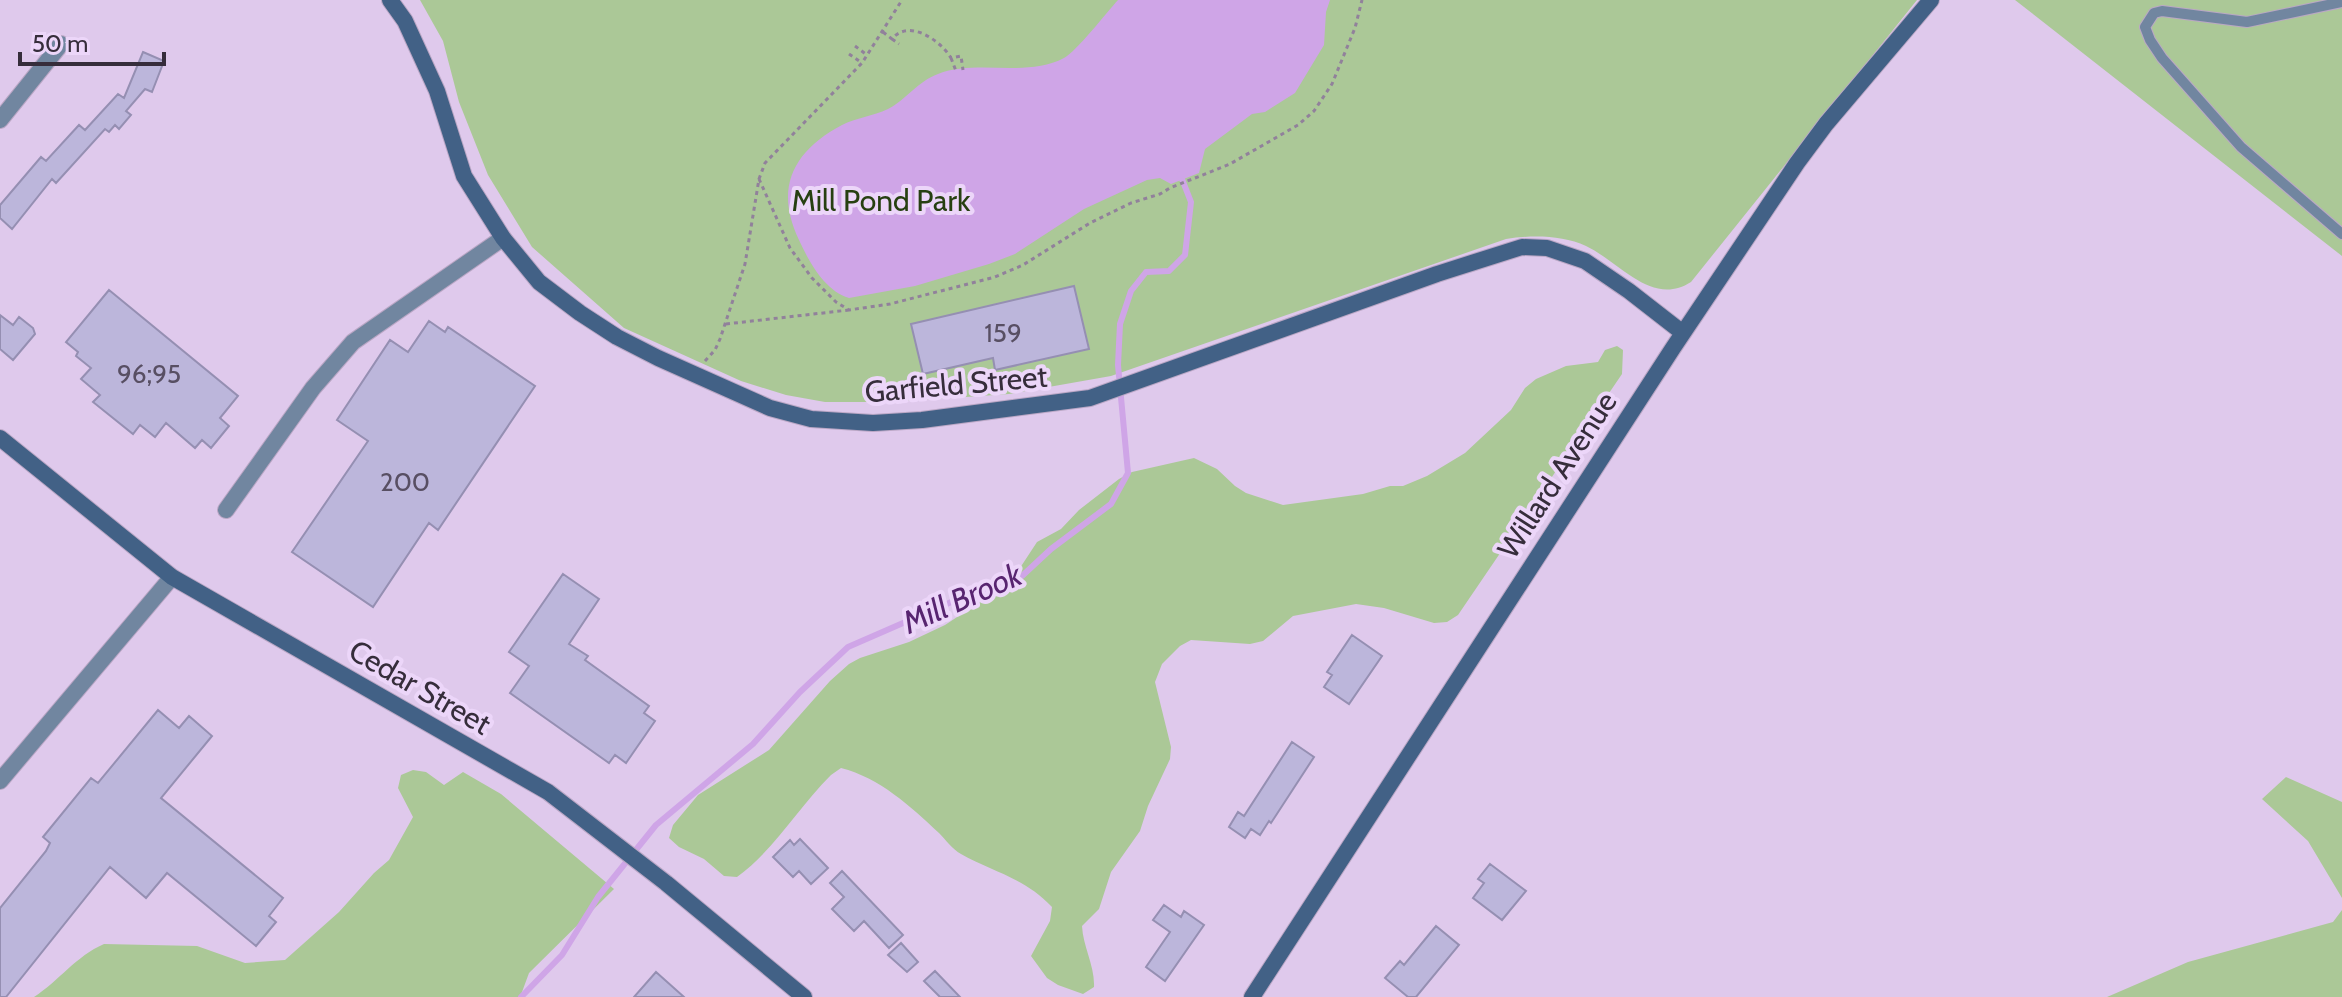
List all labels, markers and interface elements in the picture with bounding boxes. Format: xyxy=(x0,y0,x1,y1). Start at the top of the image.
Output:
scale bar xyxy=(20,16,164,66)
text: 50 m xyxy=(32,29,88,58)
park label: Mill Pond Park xyxy=(792,182,971,219)
house number: 159 xyxy=(984,317,1022,349)
house number: 96;95 xyxy=(117,358,181,390)
street label: Garfield Street xyxy=(863,358,1049,410)
street label: Willard Avenue xyxy=(1490,385,1624,565)
house number: 200 xyxy=(380,466,430,498)
water label: Mill Brook xyxy=(896,554,1029,642)
street label: Cedar Street xyxy=(342,632,498,742)

